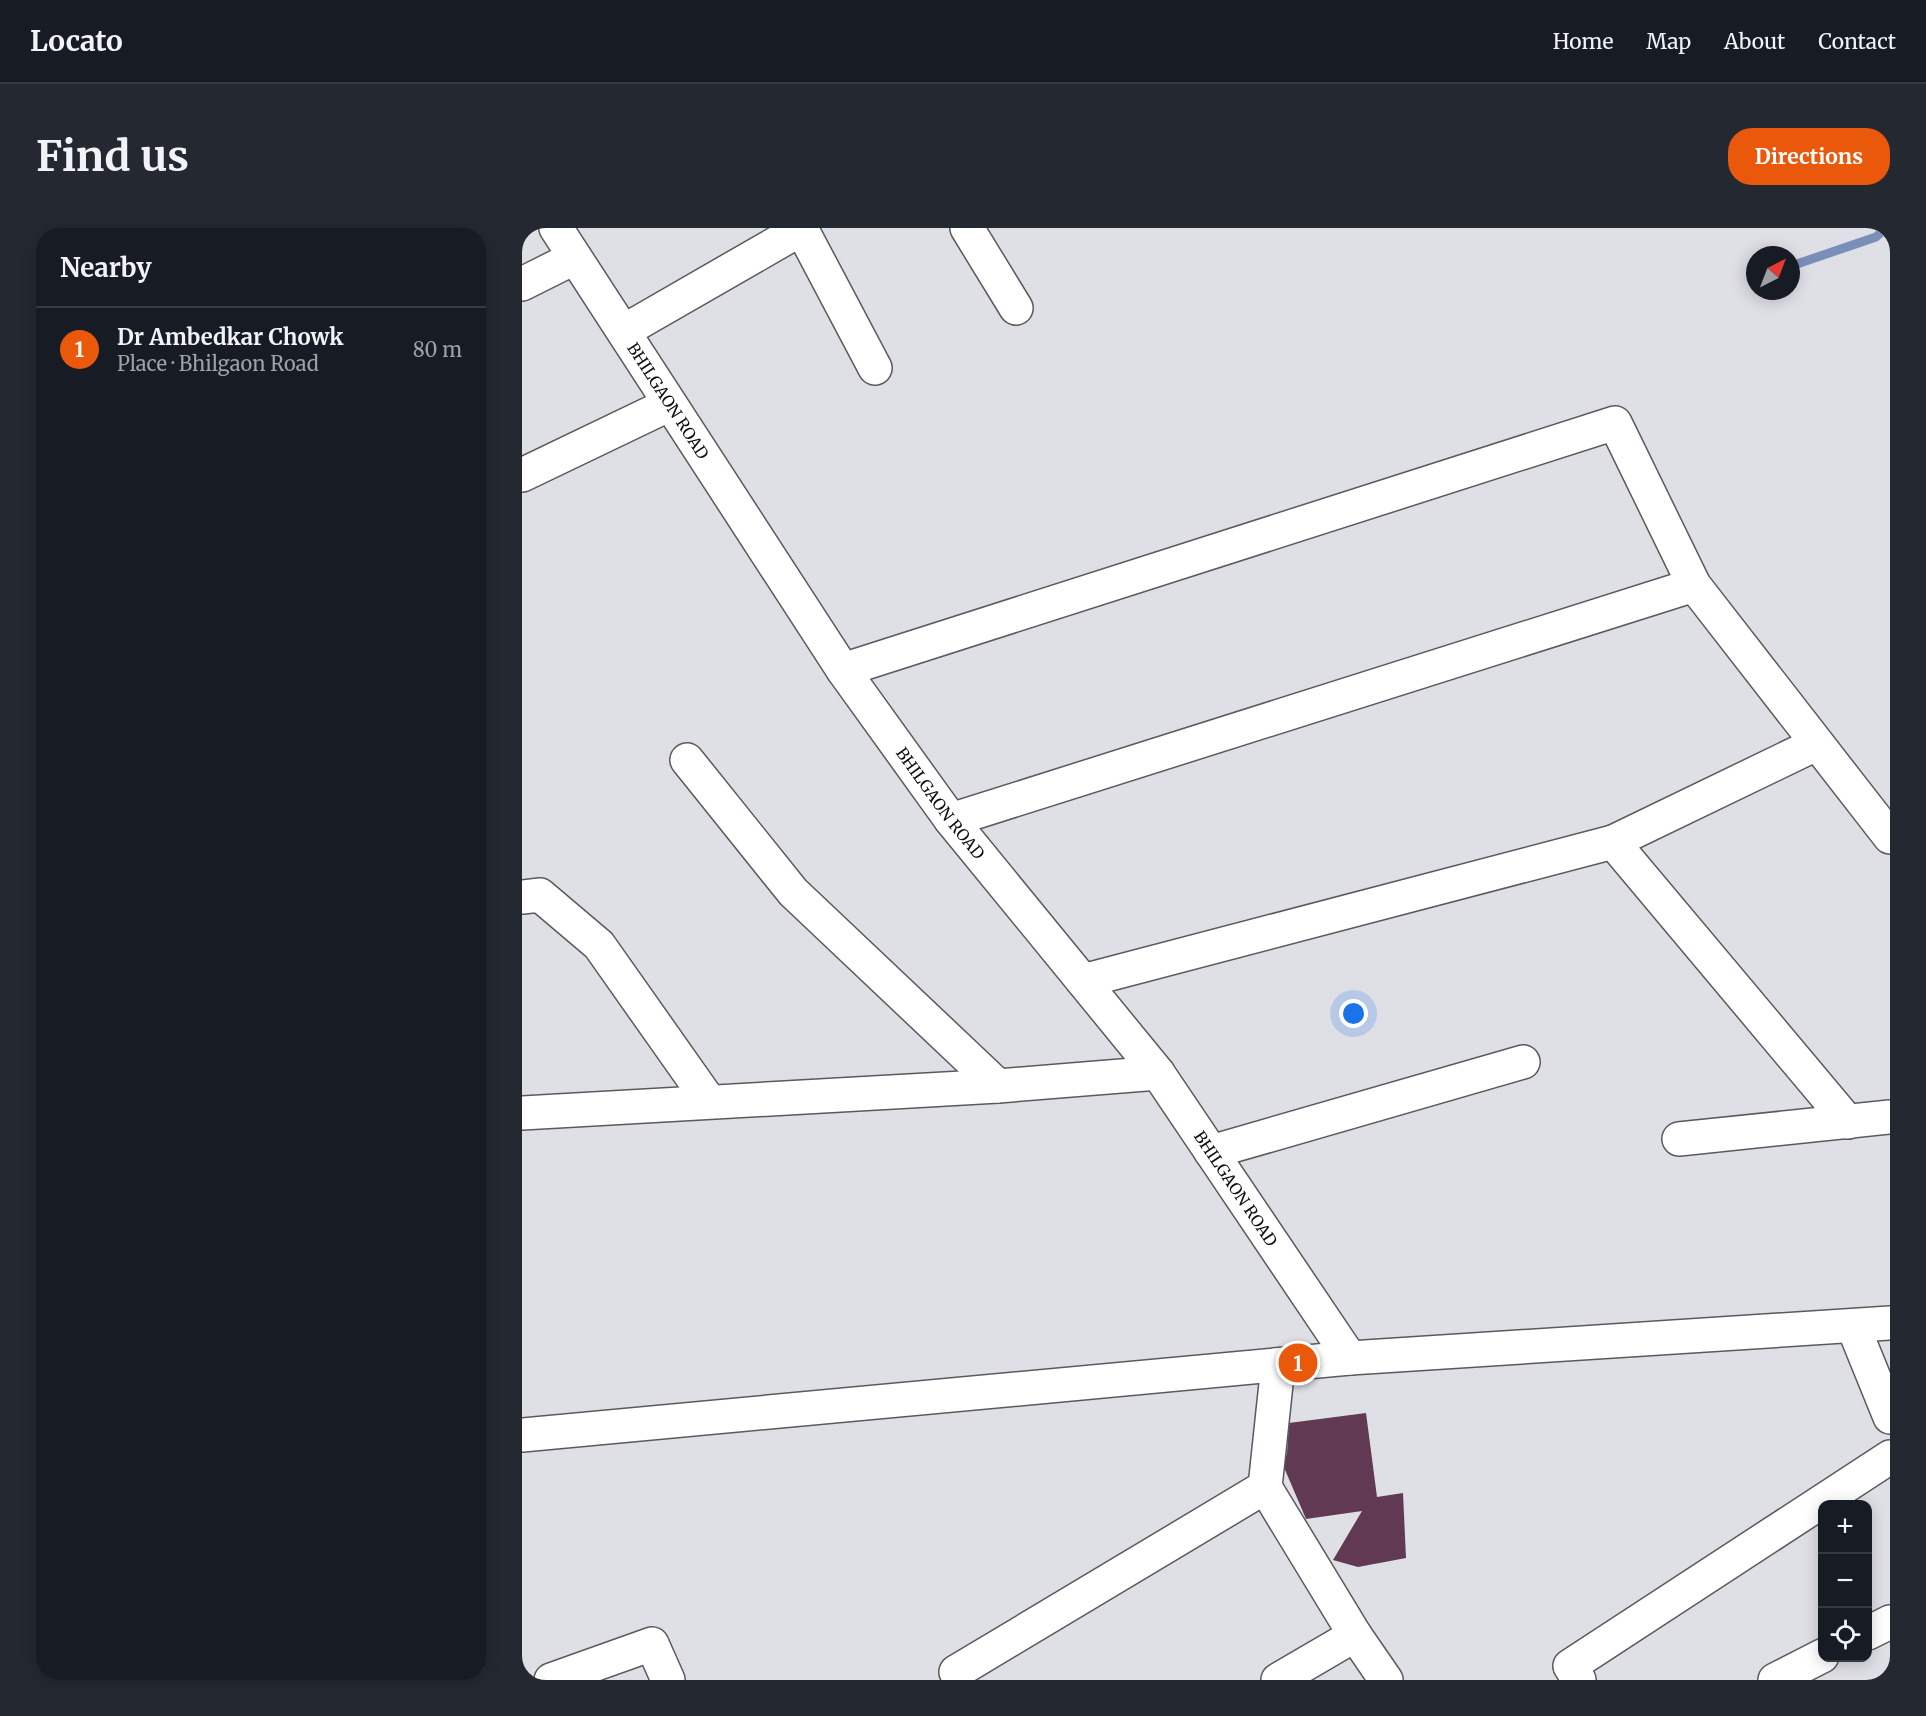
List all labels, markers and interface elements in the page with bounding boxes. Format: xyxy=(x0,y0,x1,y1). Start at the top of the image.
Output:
text: Locato xyxy=(30,23,123,59)
text: Home xyxy=(1553,28,1613,55)
text: Map xyxy=(1646,28,1691,55)
text: About xyxy=(1724,28,1785,55)
text: Contact xyxy=(1818,28,1896,55)
button: Directions xyxy=(1728,128,1890,185)
text: Find us xyxy=(36,130,189,182)
north arrow xyxy=(1746,246,1800,300)
text: Nearby xyxy=(60,251,152,284)
text: Dr Ambedkar Chowk xyxy=(117,323,344,351)
text: 1 xyxy=(75,337,84,362)
text: 80 m xyxy=(413,337,462,362)
street label: BHILGAON ROAD xyxy=(623,339,713,463)
text: Place · Bhilgaon Road xyxy=(117,351,319,376)
street label: BHILGAON ROAD xyxy=(892,743,989,863)
your location xyxy=(1339,999,1368,1028)
street label: BHILGAON ROAD xyxy=(1190,1127,1282,1250)
pin: 1 xyxy=(1278,1340,1318,1386)
map controls xyxy=(1818,1500,1872,1662)
button: + xyxy=(1818,1500,1872,1554)
button: − xyxy=(1818,1554,1872,1608)
button: locate xyxy=(1818,1608,1872,1662)

